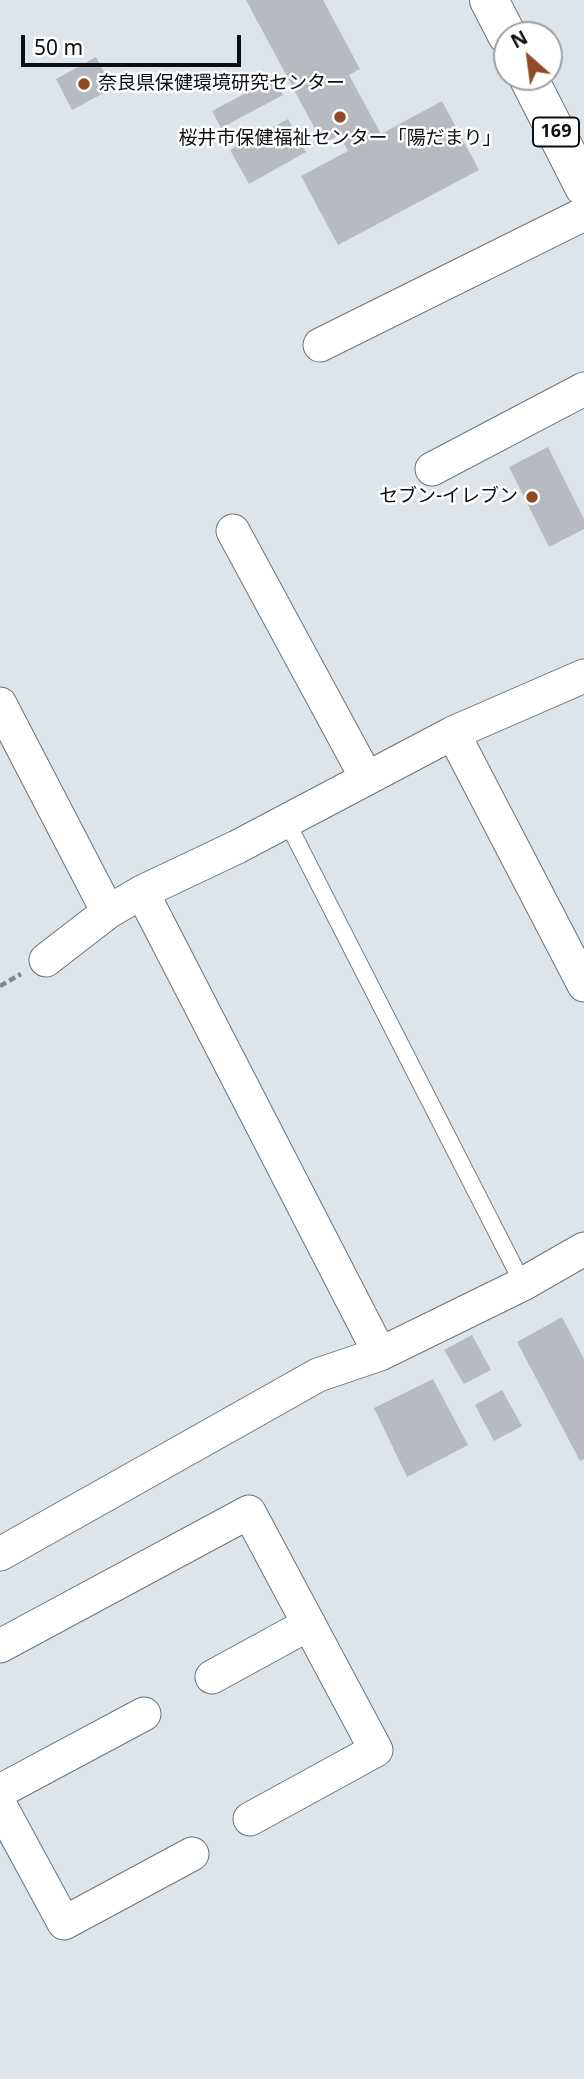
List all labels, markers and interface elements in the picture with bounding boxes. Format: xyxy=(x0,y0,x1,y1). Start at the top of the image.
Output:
scale bar xyxy=(24,21,245,65)
north arrow xyxy=(493,21,563,91)
text: N xyxy=(506,24,532,54)
text: 50 m xyxy=(34,33,83,61)
place label: 奈良県保健環境研究センター xyxy=(98,73,345,95)
marker: 奈良県保健環境研究センター xyxy=(76,76,92,92)
marker: 桜井市保健福祉センター「陽だまり」 xyxy=(332,109,348,125)
road number: 169 xyxy=(533,118,579,146)
place label: 桜井市保健福祉センター「陽だまり」 xyxy=(179,128,501,150)
place label: セブン-イレブン xyxy=(379,486,518,508)
marker: セブン-イレブン xyxy=(524,489,540,505)

